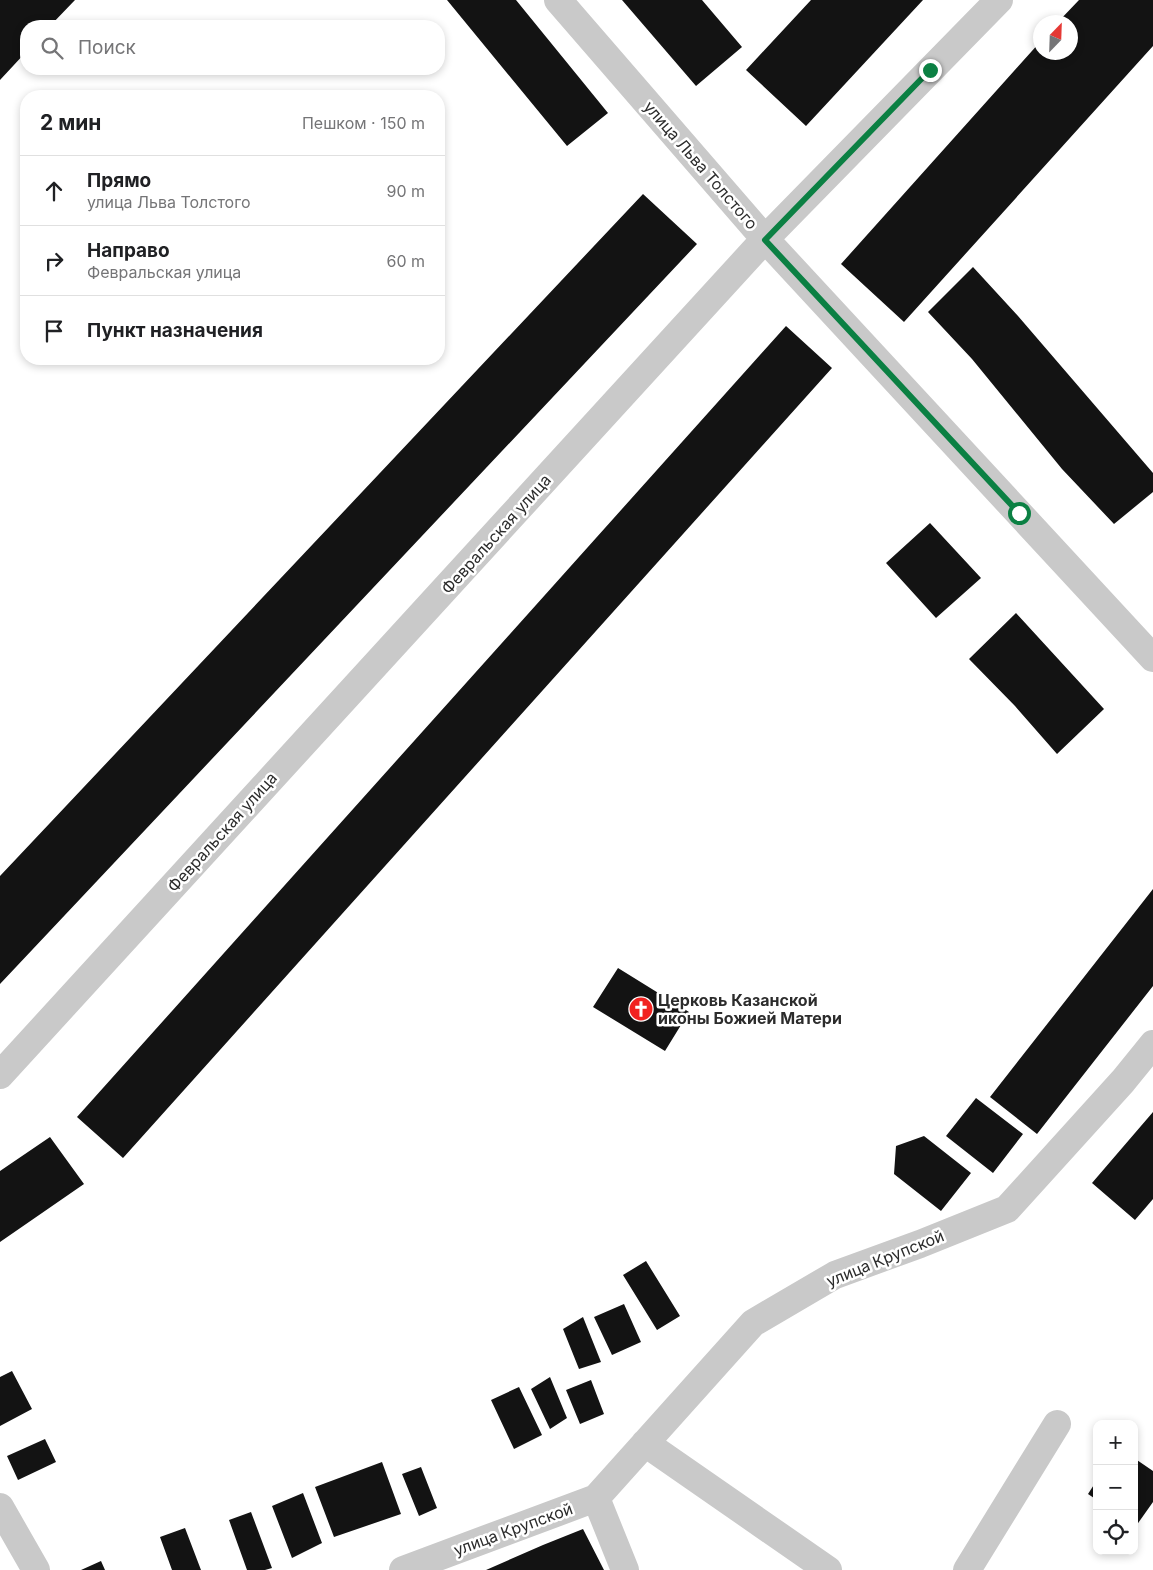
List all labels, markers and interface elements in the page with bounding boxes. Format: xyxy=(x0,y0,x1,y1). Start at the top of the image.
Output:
north arrow xyxy=(1033,15,1078,60)
search box xyxy=(20,20,445,75)
icon: search xyxy=(38,34,66,62)
text: Поиск xyxy=(78,36,136,59)
route end xyxy=(919,59,942,82)
street label: улица Льва Толстого xyxy=(640,97,762,233)
text: 2 мин xyxy=(40,110,101,135)
text: Пешком · 150 m xyxy=(302,113,425,133)
text: Прямо xyxy=(87,169,151,192)
icon: ahead xyxy=(40,177,68,205)
text: 90 m xyxy=(386,181,425,201)
text: улица Льва Толстого xyxy=(87,192,251,212)
text: Направо xyxy=(87,239,170,262)
icon: right xyxy=(40,247,68,275)
text: 60 m xyxy=(386,251,425,271)
text: Февральская улица xyxy=(87,262,241,282)
icon: arrive xyxy=(40,317,68,345)
text: Пункт назначения xyxy=(87,319,263,342)
street label: Февральская улица xyxy=(437,470,555,598)
route start xyxy=(1008,502,1031,525)
street label: Февральская улица xyxy=(163,768,281,896)
place label: Церковь Казанской иконы Божией Матери xyxy=(658,990,842,1028)
church icon: Церковь Казанской иконы Божией Матери xyxy=(628,996,654,1022)
street label: улица Крупской xyxy=(823,1225,947,1291)
map controls xyxy=(1093,1420,1138,1555)
button: + xyxy=(1093,1420,1138,1465)
button: − xyxy=(1093,1465,1138,1510)
street label: улица Крупской xyxy=(451,1498,575,1560)
button: locate xyxy=(1093,1510,1138,1555)

